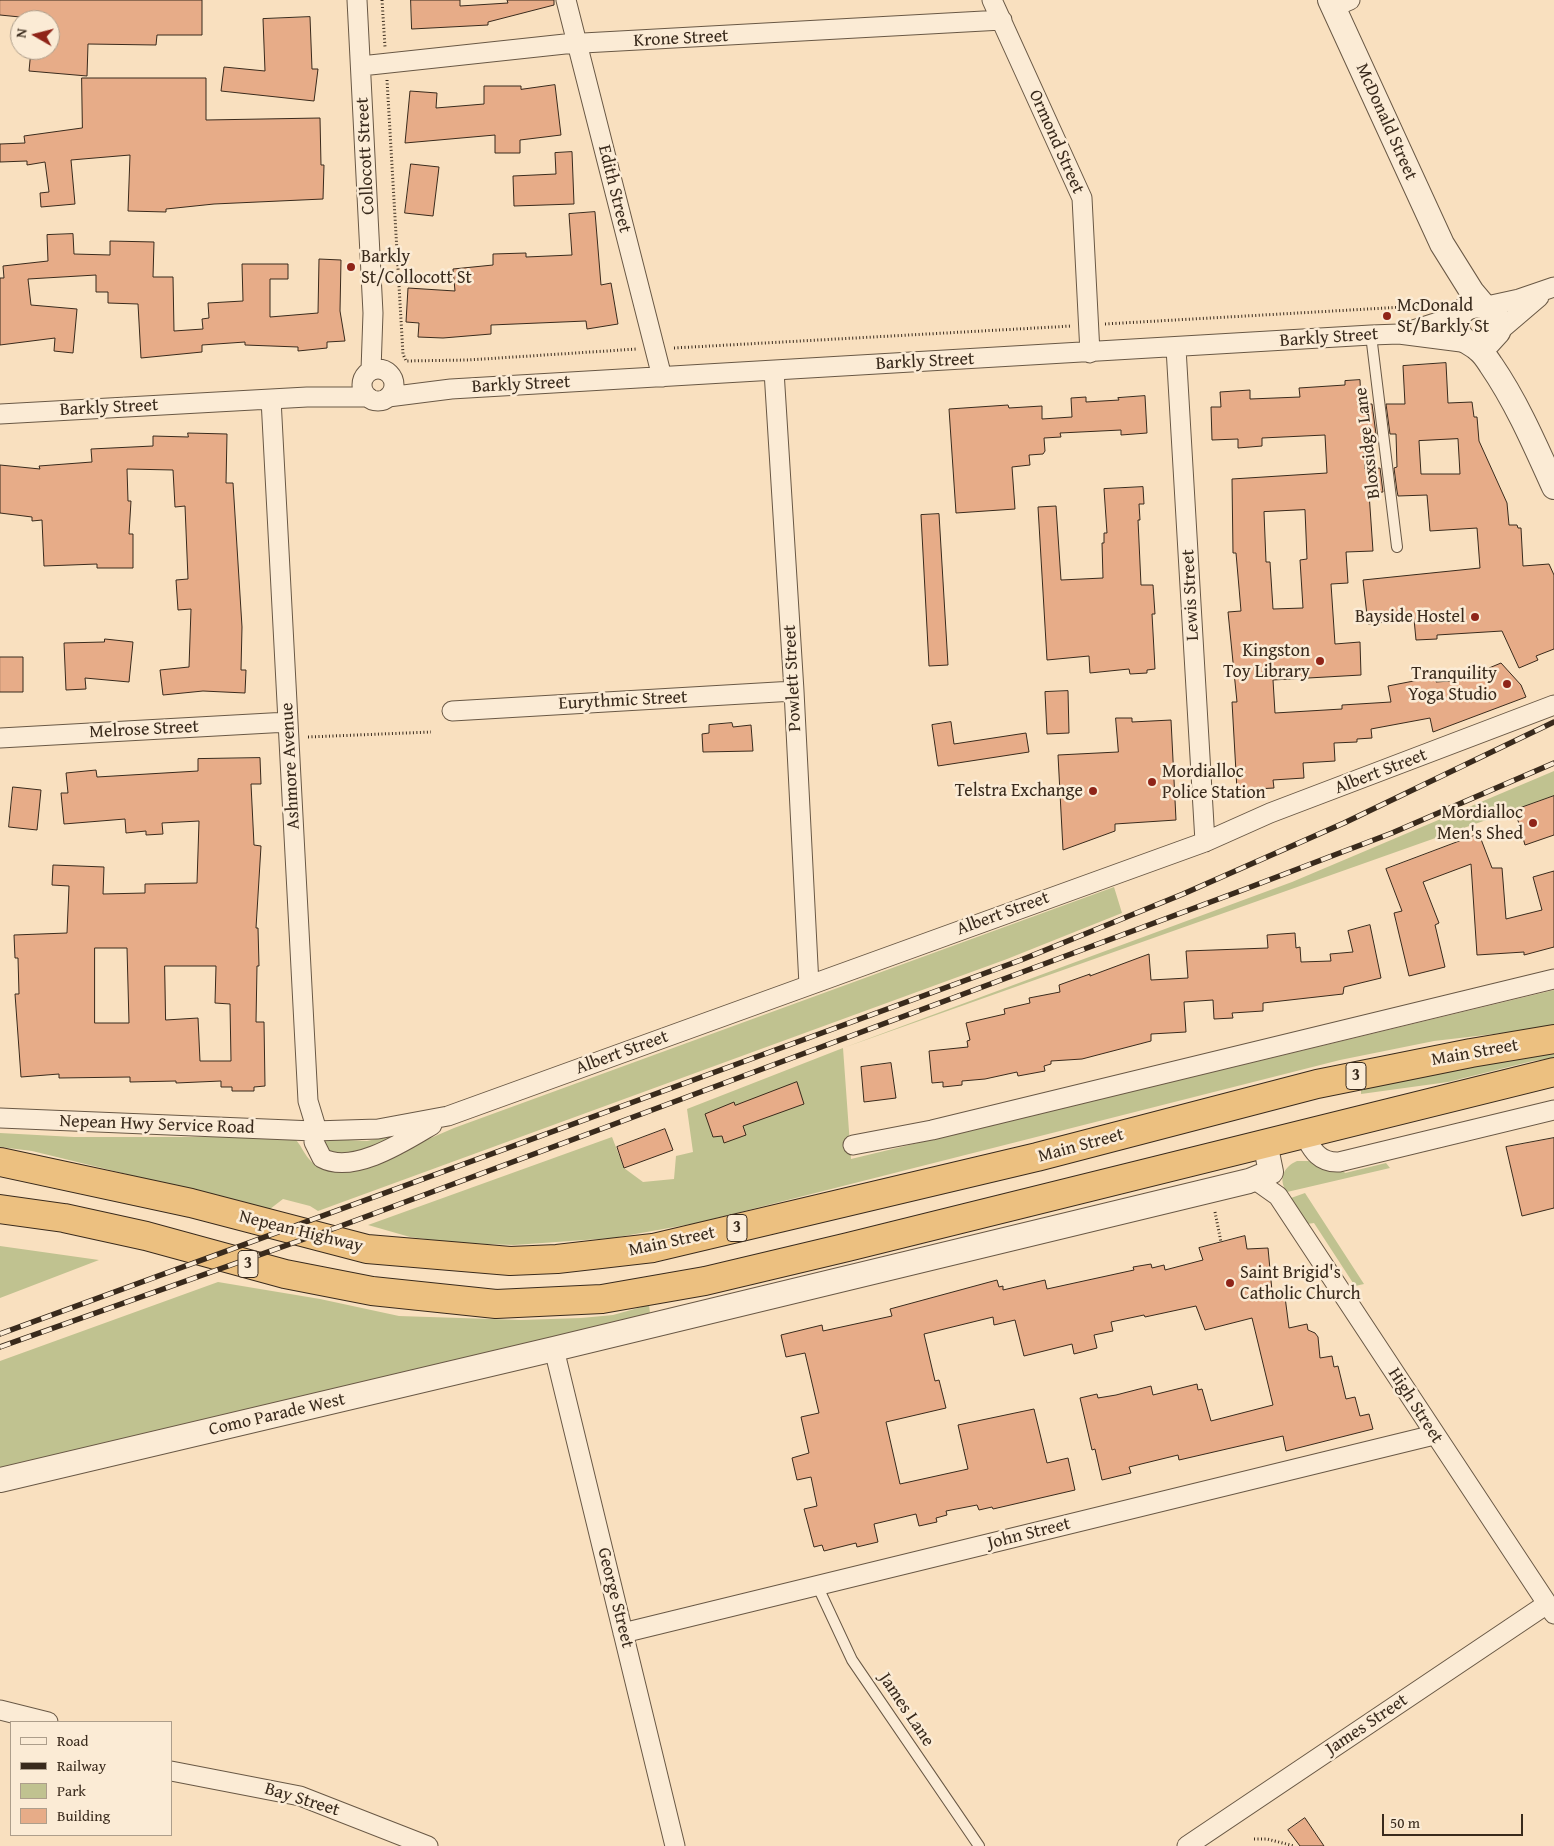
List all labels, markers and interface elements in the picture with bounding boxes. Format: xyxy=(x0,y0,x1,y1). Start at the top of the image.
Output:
north arrow xyxy=(10,10,60,60)
street label: Krone Street xyxy=(633,26,729,52)
text: N xyxy=(11,27,32,39)
street label: McDonald Street xyxy=(1351,60,1421,184)
street label: Ormond Street xyxy=(1023,87,1089,197)
street label: Collocott Street xyxy=(352,97,380,215)
street label: Edith Street xyxy=(593,143,635,235)
place label: Barkly St/Collocott St xyxy=(361,246,472,288)
marker: Barkly St/Collocott St xyxy=(345,261,357,273)
place label: McDonald St/Barkly St xyxy=(1397,295,1489,338)
marker: McDonald St/Barkly St xyxy=(1381,310,1393,322)
street label: Barkly Street xyxy=(1279,324,1379,352)
street label: Barkly Street xyxy=(875,349,975,375)
street label: Barkly Street xyxy=(471,372,571,398)
street label: Bloxsidge Lane xyxy=(1350,386,1386,500)
street label: Barkly Street xyxy=(59,395,159,421)
street label: Lewis Street xyxy=(1178,549,1204,641)
place label: Bayside Hostel xyxy=(1355,606,1465,628)
marker: Bayside Hostel xyxy=(1469,611,1481,623)
street label: Powlett Street xyxy=(779,624,807,732)
place label: Kingston Toy Library xyxy=(1223,640,1310,682)
marker: Kingston Toy Library xyxy=(1314,655,1326,667)
place label: Tranquility Yoga Studio xyxy=(1408,663,1497,706)
marker: Tranquility Yoga Studio xyxy=(1501,678,1513,690)
street label: Eurythmic Street xyxy=(558,687,688,715)
street label: Ashmore Avenue xyxy=(277,702,305,830)
street label: Melrose Street xyxy=(89,716,199,744)
street label: Albert Street xyxy=(1332,745,1430,799)
place label: Mordialloc Police Station xyxy=(1162,761,1266,804)
marker: Mordialloc Police Station xyxy=(1146,776,1158,788)
place label: Telstra Exchange xyxy=(955,780,1083,802)
marker: Telstra Exchange xyxy=(1087,785,1099,797)
place label: Mordialloc Men's Shed xyxy=(1437,802,1523,844)
marker: Mordialloc Men's Shed xyxy=(1527,817,1539,829)
street label: Albert Street xyxy=(954,887,1052,941)
street label: Albert Street xyxy=(573,1026,671,1080)
street label: Main Street xyxy=(1430,1035,1520,1071)
road number: 3 xyxy=(1346,1062,1366,1090)
street label: Nepean Hwy Service Road xyxy=(59,1111,255,1139)
street label: Main Street xyxy=(1036,1124,1126,1168)
street label: Nepean Highway xyxy=(237,1206,365,1258)
road number: 3 xyxy=(727,1214,747,1242)
street label: Main Street xyxy=(627,1222,717,1262)
road number: 3 xyxy=(238,1250,258,1278)
place label: Saint Brigid's Catholic Church xyxy=(1240,1262,1361,1304)
marker: Saint Brigid's Catholic Church xyxy=(1224,1277,1236,1289)
street label: High Street xyxy=(1383,1364,1447,1448)
street label: Como Parade West xyxy=(207,1389,347,1441)
street label: John Street xyxy=(985,1513,1073,1555)
street label: George Street xyxy=(592,1546,638,1650)
street label: James Lane xyxy=(873,1669,939,1751)
street label: James Street xyxy=(1322,1690,1412,1760)
legend xyxy=(10,1721,172,1836)
text: Road xyxy=(57,1730,88,1751)
text: Railway xyxy=(57,1755,106,1776)
street label: Bay Street xyxy=(262,1778,342,1822)
text: Park xyxy=(57,1780,86,1801)
scale bar xyxy=(1384,1804,1525,1836)
text: Building xyxy=(57,1805,110,1826)
text: 50 m xyxy=(1390,1812,1420,1833)

